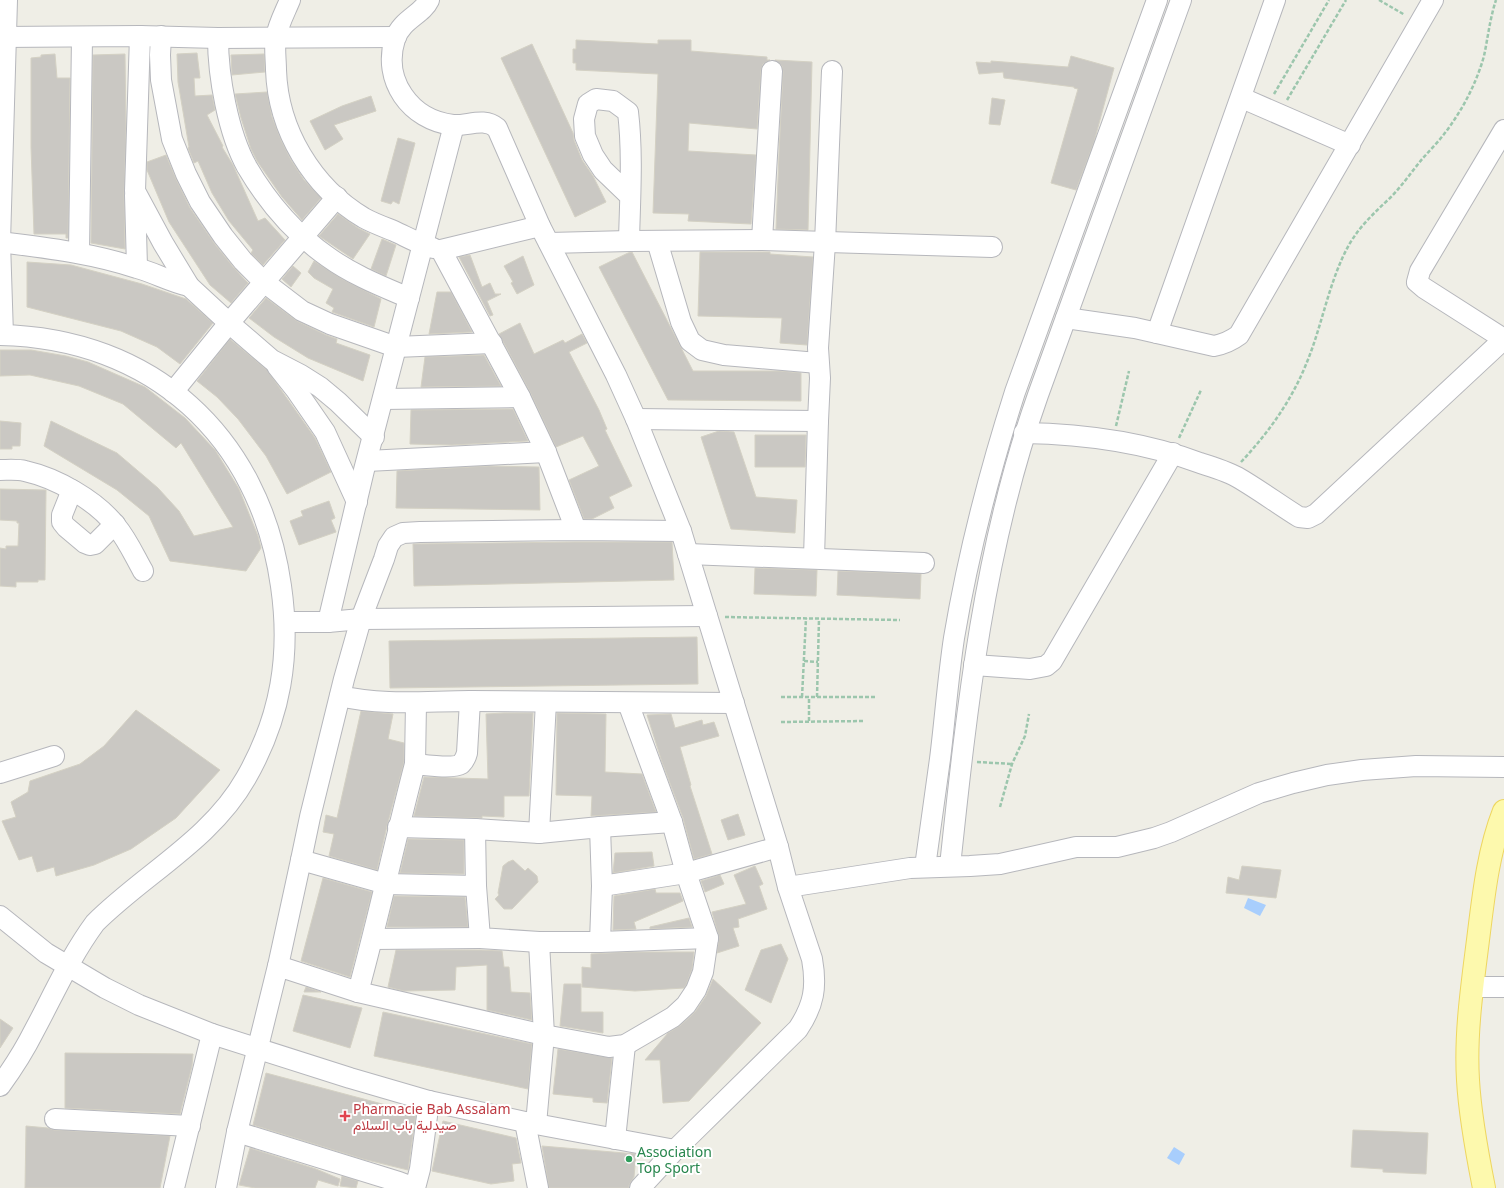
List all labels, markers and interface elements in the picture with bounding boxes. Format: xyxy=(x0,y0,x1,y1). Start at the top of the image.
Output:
place label: Pharmacie Bab Assalam صيدلية باب السلام xyxy=(353,1099,511,1134)
marker: Pharmacie Bab Assalam صيدلية باب السلام xyxy=(340,1111,350,1121)
place label: Association Top Sport xyxy=(637,1142,712,1177)
marker: Association Top Sport xyxy=(624,1154,634,1164)

